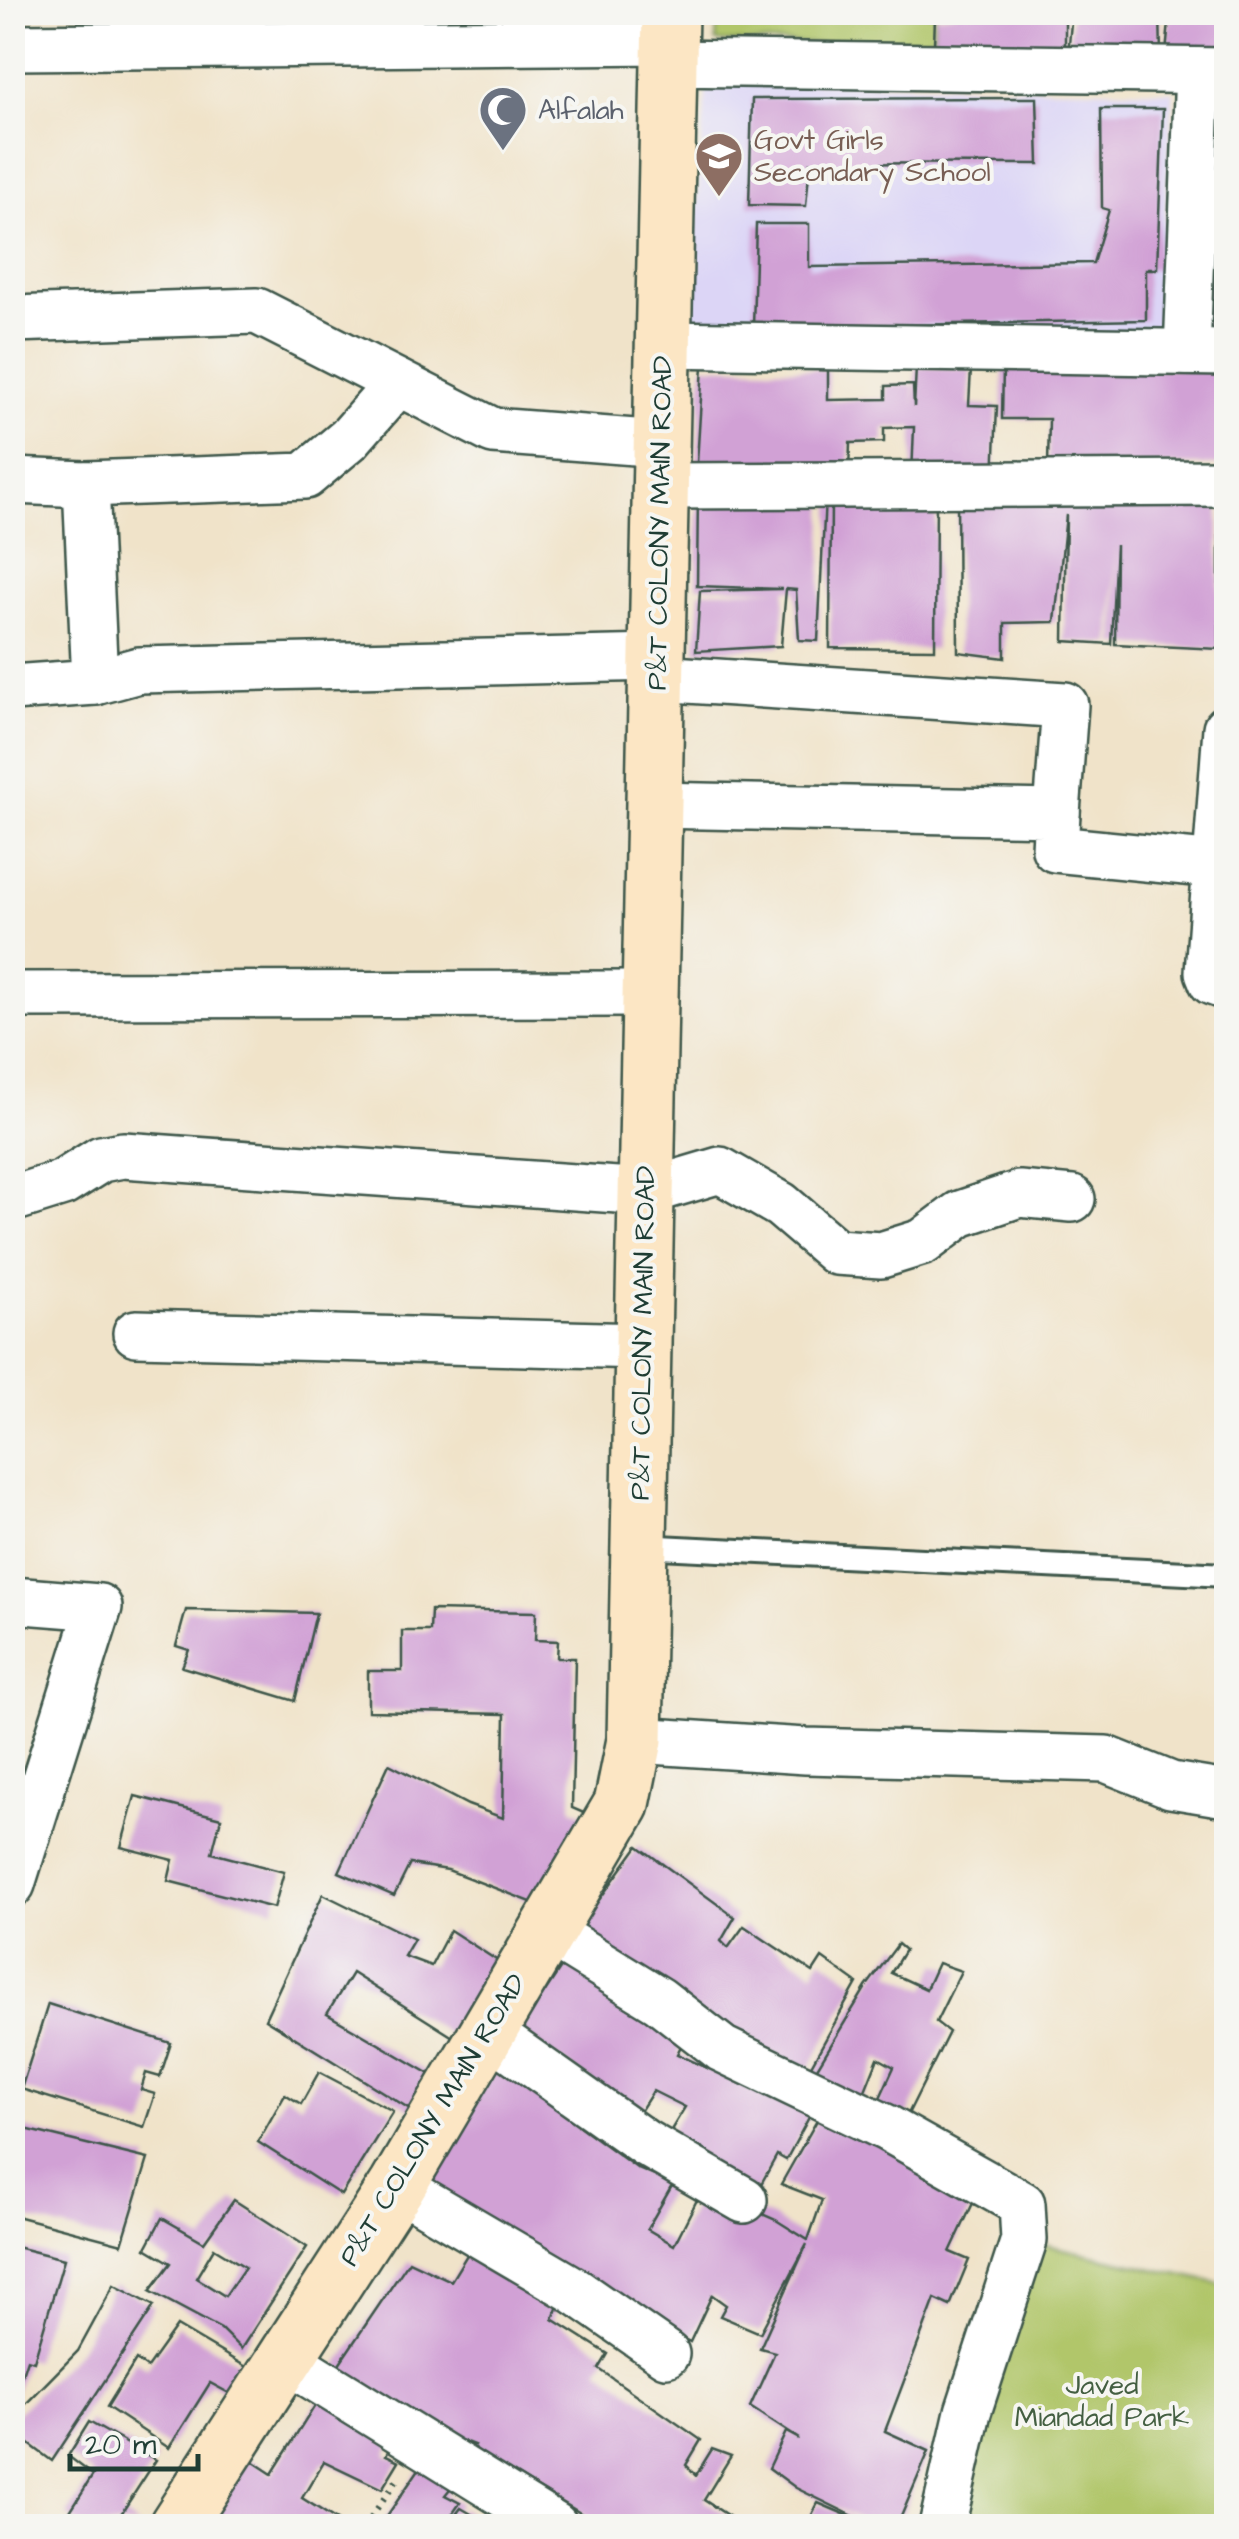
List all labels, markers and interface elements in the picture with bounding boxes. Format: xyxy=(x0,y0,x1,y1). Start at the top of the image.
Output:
mosque icon: Alfalah xyxy=(477,84,529,152)
place label: Alfalah xyxy=(538,91,624,130)
place label: Govt Girls Secondary School xyxy=(754,121,991,194)
school or university icon: Govt Girls Secondary School xyxy=(693,130,745,198)
street label: P&T COLONY MAIN ROAD xyxy=(638,355,682,691)
street label: P&T COLONY MAIN ROAD xyxy=(621,1165,665,1501)
street label: P&T COLONY MAIN ROAD xyxy=(330,1967,536,2273)
park label: Javed Miandad Park xyxy=(1015,2366,1189,2437)
scale bar xyxy=(70,2409,198,2471)
text: 20 m xyxy=(85,2424,157,2466)

